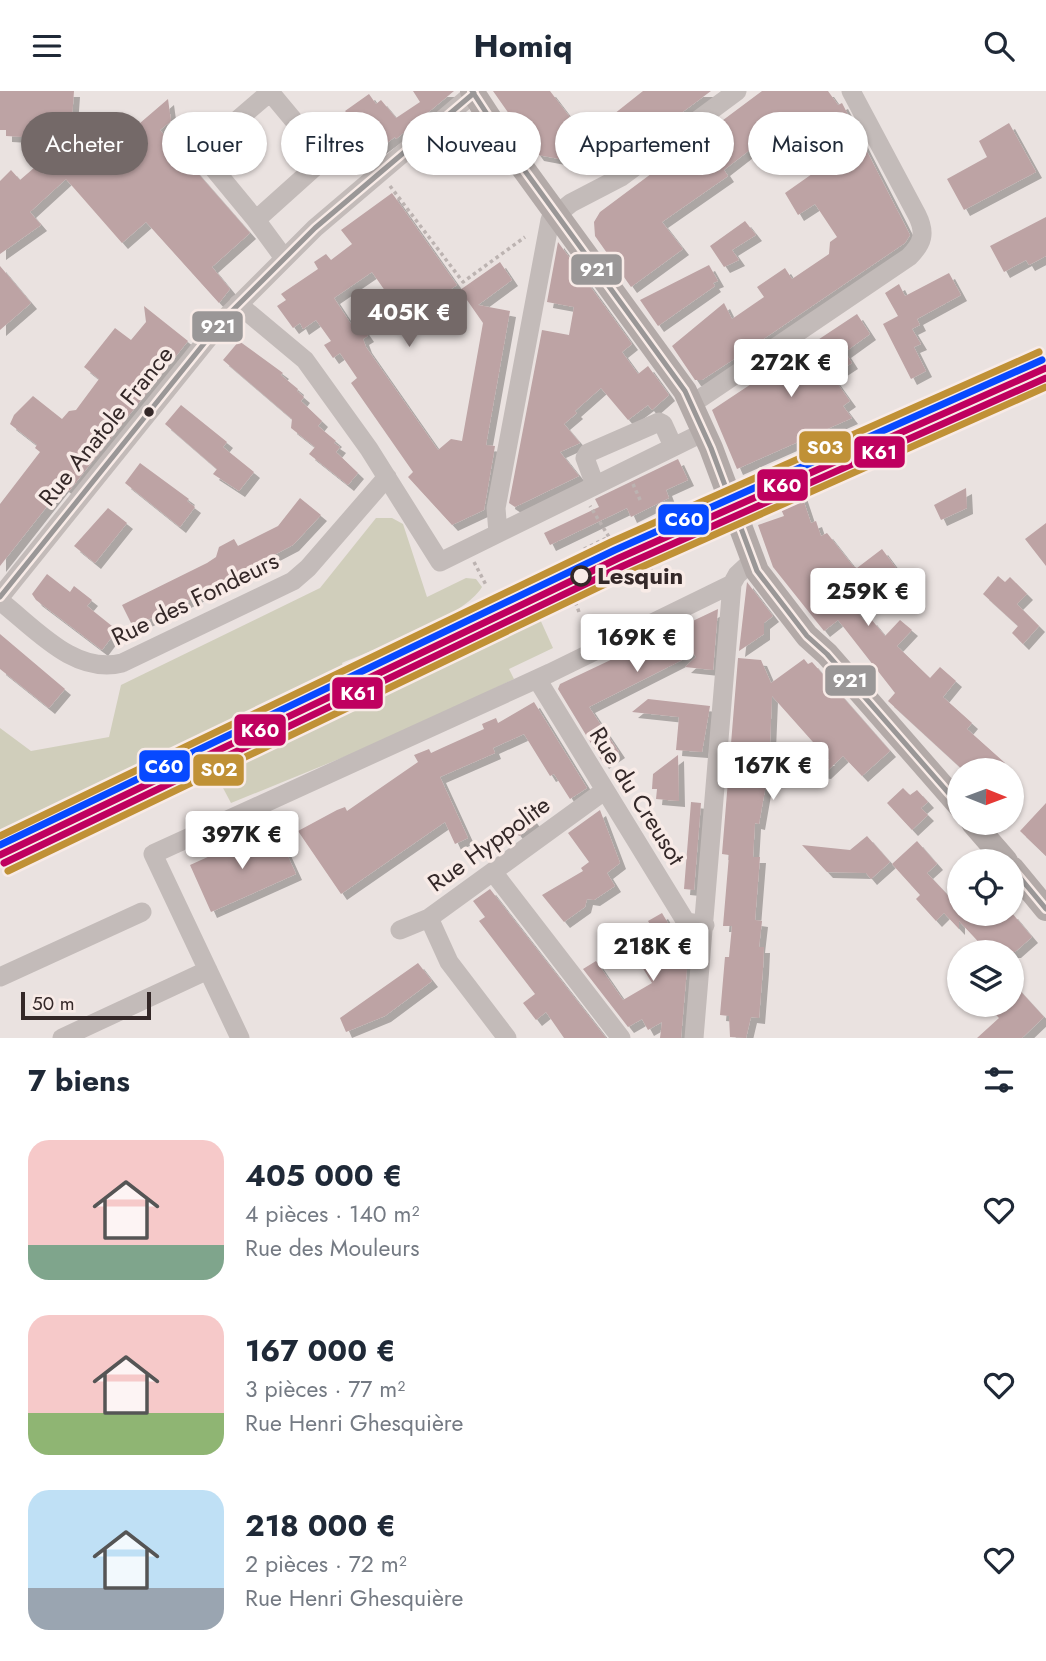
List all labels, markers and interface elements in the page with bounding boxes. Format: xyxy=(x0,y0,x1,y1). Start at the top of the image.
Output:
text: Homiq xyxy=(474,23,572,69)
icon: menu xyxy=(28,27,66,65)
icon: search xyxy=(980,27,1018,65)
chip: Acheter xyxy=(21,112,148,175)
chip: Louer xyxy=(162,112,267,175)
chip: Filtres xyxy=(281,112,388,175)
chip: Nouveau xyxy=(402,112,541,175)
chip: Appartement xyxy=(555,112,734,175)
chip: Maison xyxy=(748,112,868,175)
line badge: 921 xyxy=(570,253,623,286)
text: 921 xyxy=(580,256,614,283)
pin: 405K € xyxy=(352,289,466,349)
text: 405K € xyxy=(367,295,451,329)
line badge: 921 xyxy=(191,310,244,343)
text: 921 xyxy=(201,313,235,340)
street label: Rue Anatole France xyxy=(30,338,181,513)
pin: 272K € xyxy=(734,339,848,399)
text: 272K € xyxy=(750,345,832,379)
unlabelled marker xyxy=(142,405,156,419)
line badge: S03 xyxy=(798,430,852,464)
text: S03 xyxy=(807,434,843,461)
line badge: K61 xyxy=(853,435,906,469)
text: K61 xyxy=(861,439,897,466)
line badge: K60 xyxy=(756,468,809,502)
text: K60 xyxy=(763,472,801,499)
line badge: C60 xyxy=(657,503,710,536)
text: C60 xyxy=(665,506,703,533)
street label: Rue des Fondeurs xyxy=(105,543,284,654)
place label: Lesquin xyxy=(597,558,683,593)
marker: Lesquin xyxy=(571,566,591,586)
pin: 259K € xyxy=(811,568,925,628)
text: 259K € xyxy=(826,574,910,608)
pin: 169K € xyxy=(580,615,694,674)
text: 169K € xyxy=(597,620,677,654)
line badge: 921 xyxy=(824,664,877,697)
text: 921 xyxy=(833,667,867,694)
line badge: K61 xyxy=(331,676,384,710)
text: K61 xyxy=(340,680,376,707)
line badge: K60 xyxy=(233,713,287,747)
text: K60 xyxy=(241,717,279,744)
street label: Rue du Creusot xyxy=(581,720,694,872)
pin: 167K € xyxy=(716,743,830,802)
text: 167K € xyxy=(733,748,813,782)
line badge: C60 xyxy=(138,749,191,783)
text: C60 xyxy=(145,753,183,780)
line badge: S02 xyxy=(192,753,245,787)
text: S02 xyxy=(201,756,237,783)
north arrow xyxy=(947,758,1024,835)
map controls xyxy=(947,758,1024,1017)
street label: Rue Hyppolite xyxy=(420,787,557,900)
pin: 397K € xyxy=(185,811,299,871)
text: 397K € xyxy=(202,817,282,851)
button: locate xyxy=(947,849,1024,926)
pin: 218K € xyxy=(596,923,710,983)
text: 218K € xyxy=(613,929,693,963)
button: layers xyxy=(947,940,1024,1017)
scale bar xyxy=(21,989,150,1021)
text: 50 m xyxy=(32,990,75,1017)
text: 7 biens xyxy=(28,1059,130,1102)
icon: filters xyxy=(980,1061,1018,1099)
text: 405 000 € xyxy=(245,1154,402,1197)
icon: home xyxy=(84,1168,168,1252)
icon: heart xyxy=(980,1191,1018,1229)
text: 4 pièces · 140 m² xyxy=(245,1197,419,1231)
text: Rue des Mouleurs xyxy=(245,1231,419,1265)
text: 167 000 € xyxy=(245,1329,396,1372)
icon: home xyxy=(84,1343,168,1427)
icon: heart xyxy=(980,1366,1018,1404)
text: 3 pièces · 77 m² xyxy=(245,1372,405,1406)
text: Rue Henri Ghesquière xyxy=(245,1406,463,1440)
text: 218 000 € xyxy=(245,1504,396,1547)
icon: home xyxy=(84,1518,168,1602)
icon: heart xyxy=(980,1541,1018,1579)
text: 2 pièces · 72 m² xyxy=(245,1547,407,1581)
text: Rue Henri Ghesquière xyxy=(245,1581,463,1615)

